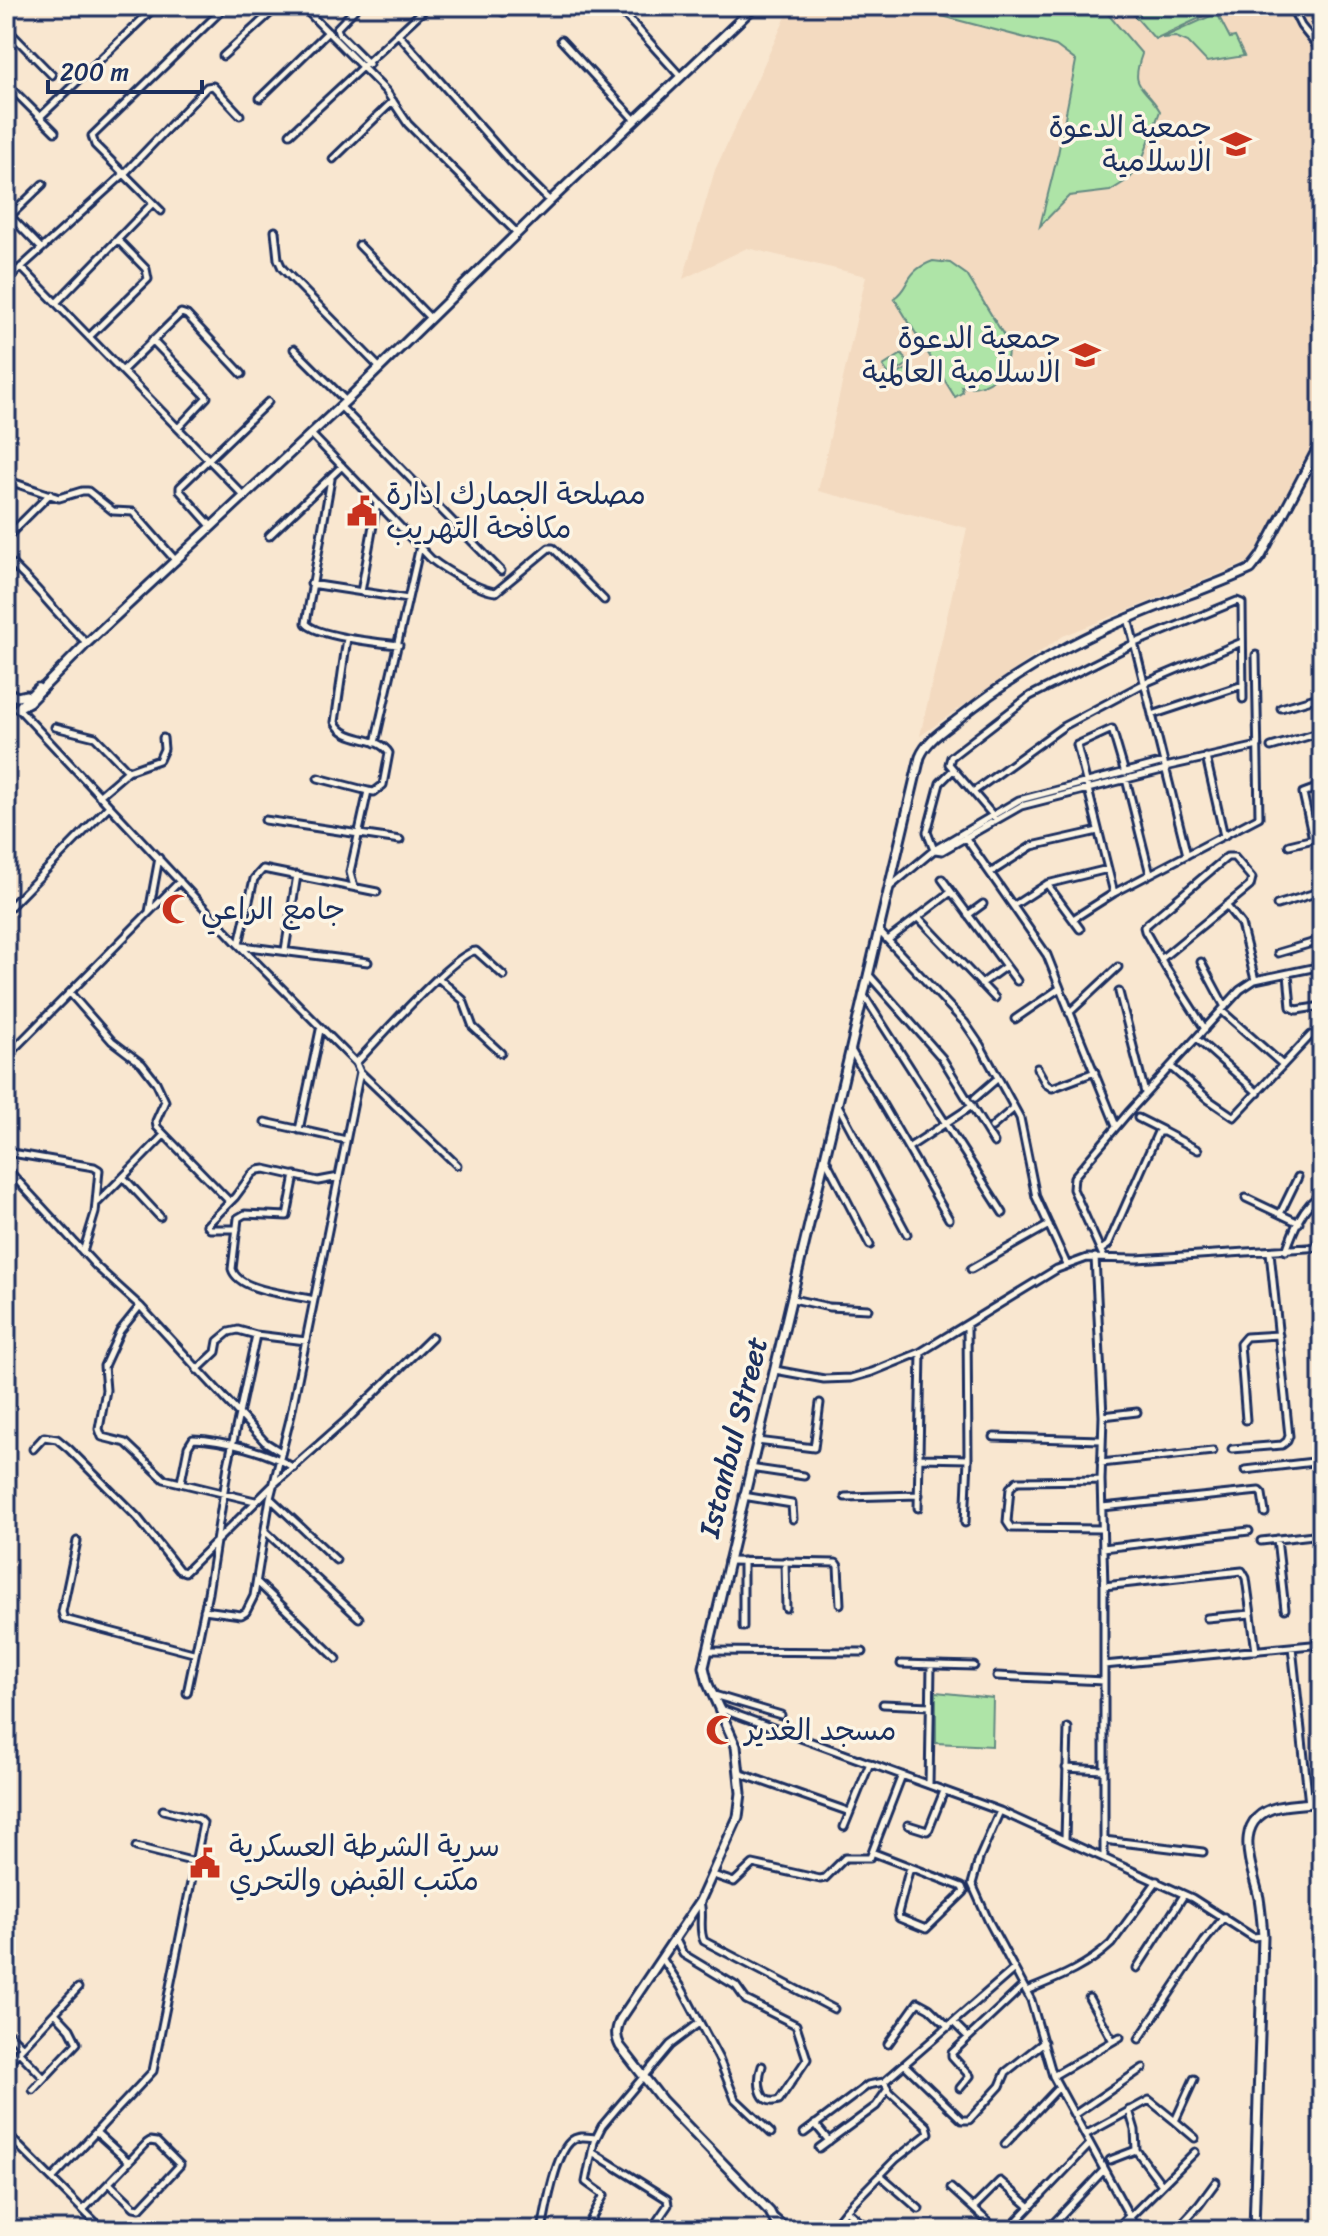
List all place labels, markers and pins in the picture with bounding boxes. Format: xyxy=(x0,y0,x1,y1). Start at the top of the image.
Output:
place label: جمعية الدعوة الاسلامية xyxy=(1048,100,1212,188)
school or university icon: جمعية الدعوة الاسلامية xyxy=(1219,127,1253,161)
place label: جمعية الدعوة الاسلامية العالمية xyxy=(862,311,1061,399)
school or university icon: جمعية الدعوة الاسلامية العالمية xyxy=(1068,338,1102,372)
place label: مصلحة الجمارك ادارة مكافحة التهريب xyxy=(386,467,646,555)
public building icon: مصلحة الجمارك ادارة مكافحة التهريب xyxy=(345,494,379,528)
place label: جامع الراعي xyxy=(201,882,345,936)
mosque icon: جامع الراعي xyxy=(160,892,194,926)
place label: مسجد الغدير xyxy=(742,1703,896,1757)
mosque icon: مسجد الغدير xyxy=(704,1713,738,1747)
place label: سرية الشرطة العسكرية مكتب القبض والتحري xyxy=(229,1819,500,1907)
public building icon: سرية الشرطة العسكرية مكتب القبض والتحري xyxy=(188,1846,222,1880)

